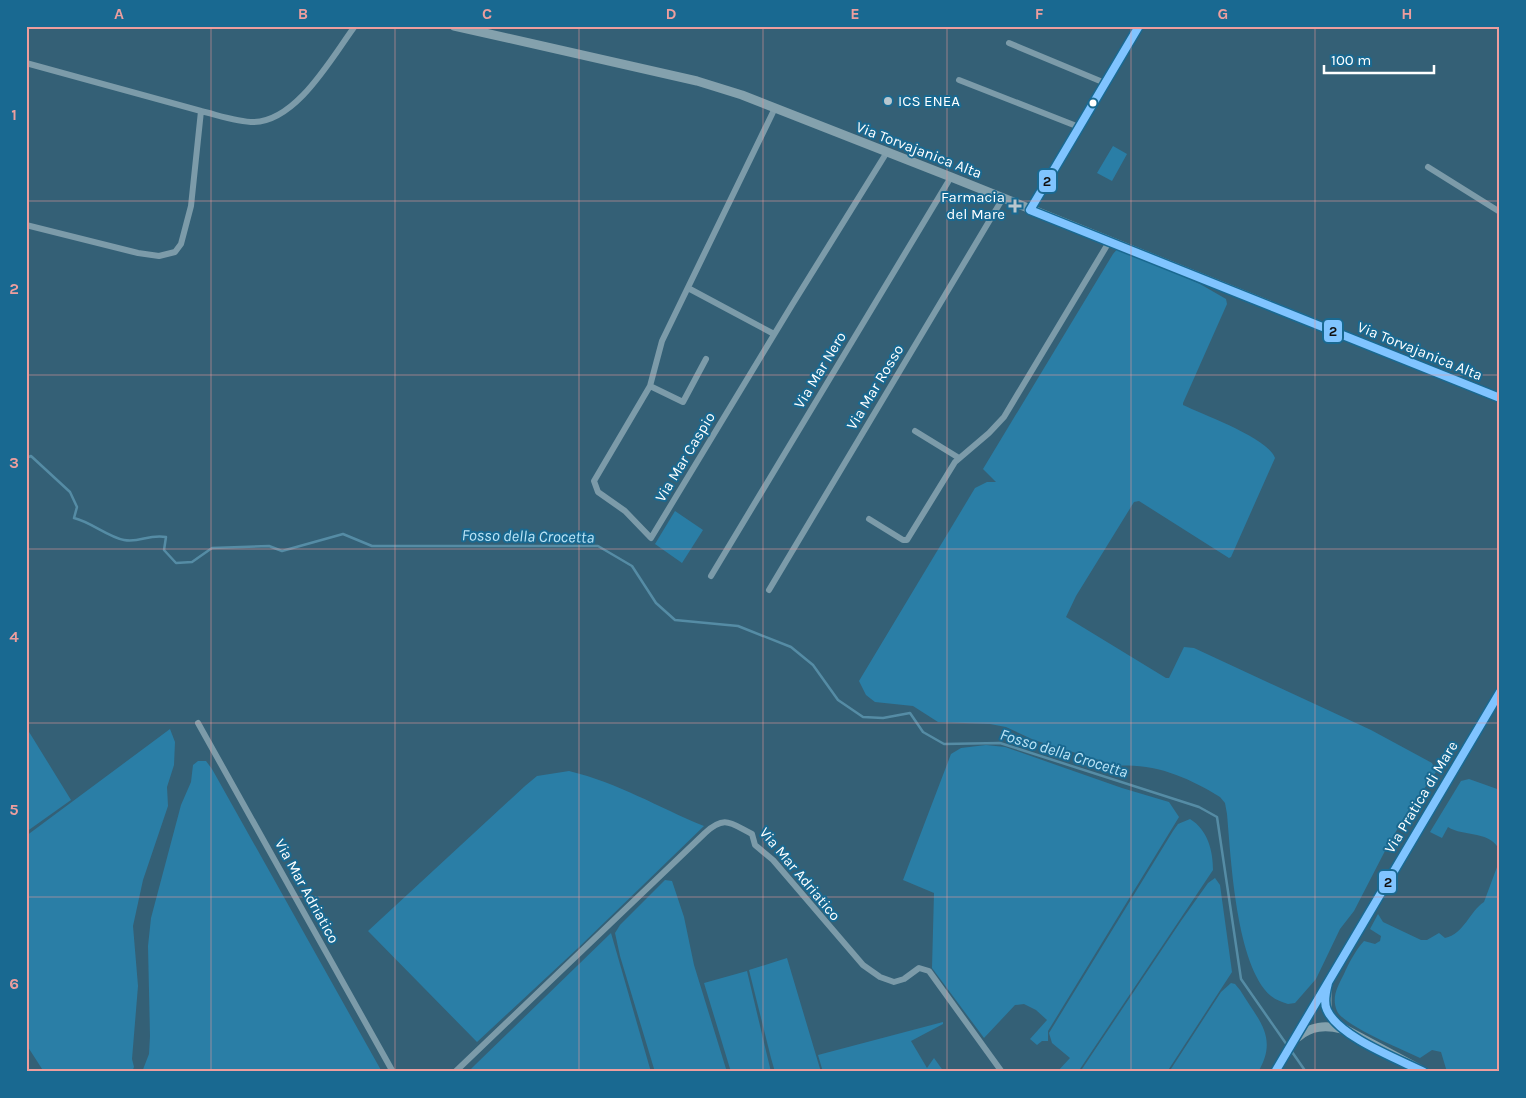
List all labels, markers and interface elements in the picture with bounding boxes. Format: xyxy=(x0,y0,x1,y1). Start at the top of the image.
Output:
text: A xyxy=(114,4,124,23)
text: B xyxy=(298,4,308,23)
text: C xyxy=(482,4,492,23)
text: D xyxy=(666,4,677,23)
text: E xyxy=(850,4,860,23)
text: F xyxy=(1035,4,1044,23)
text: G xyxy=(1218,4,1228,23)
text: H xyxy=(1401,4,1413,23)
scale bar xyxy=(1324,42,1434,74)
text: 100 m xyxy=(1331,51,1371,69)
place label: ICS ENEA xyxy=(898,92,960,110)
marker: ICS ENEA xyxy=(882,95,894,107)
unlabelled marker xyxy=(1088,98,1098,108)
text: 1 xyxy=(11,105,17,124)
street label: Via Torvajanica Alta xyxy=(854,118,984,182)
line badge: 2 xyxy=(1038,169,1057,193)
text: 2 xyxy=(1043,173,1051,190)
place label: Farmacia del Mare xyxy=(941,188,1005,223)
marker: Farmacia del Mare xyxy=(1009,200,1021,212)
text: 2 xyxy=(9,279,19,298)
street label: Via Torvajanica Alta xyxy=(1355,318,1485,384)
line badge: 2 xyxy=(1323,319,1343,343)
text: 2 xyxy=(1329,323,1337,340)
street label: Via Mar Nero xyxy=(790,328,850,412)
street label: Via Mar Rosso xyxy=(843,341,907,433)
street label: Via Mar Caspio xyxy=(651,409,719,505)
text: 3 xyxy=(9,453,19,472)
water label: Fosso della Crocetta xyxy=(461,525,595,547)
text: 4 xyxy=(9,627,19,646)
water label: Fosso della Crocetta xyxy=(998,724,1130,782)
street label: Via Pratica di Mare xyxy=(1380,738,1462,856)
text: 5 xyxy=(9,800,19,819)
street label: Via Mar Adriatico xyxy=(756,824,844,924)
street label: Via Mar Adriatico xyxy=(271,836,343,946)
line badge: 2 xyxy=(1378,870,1397,894)
text: 2 xyxy=(1384,874,1392,891)
text: 6 xyxy=(9,974,19,993)

